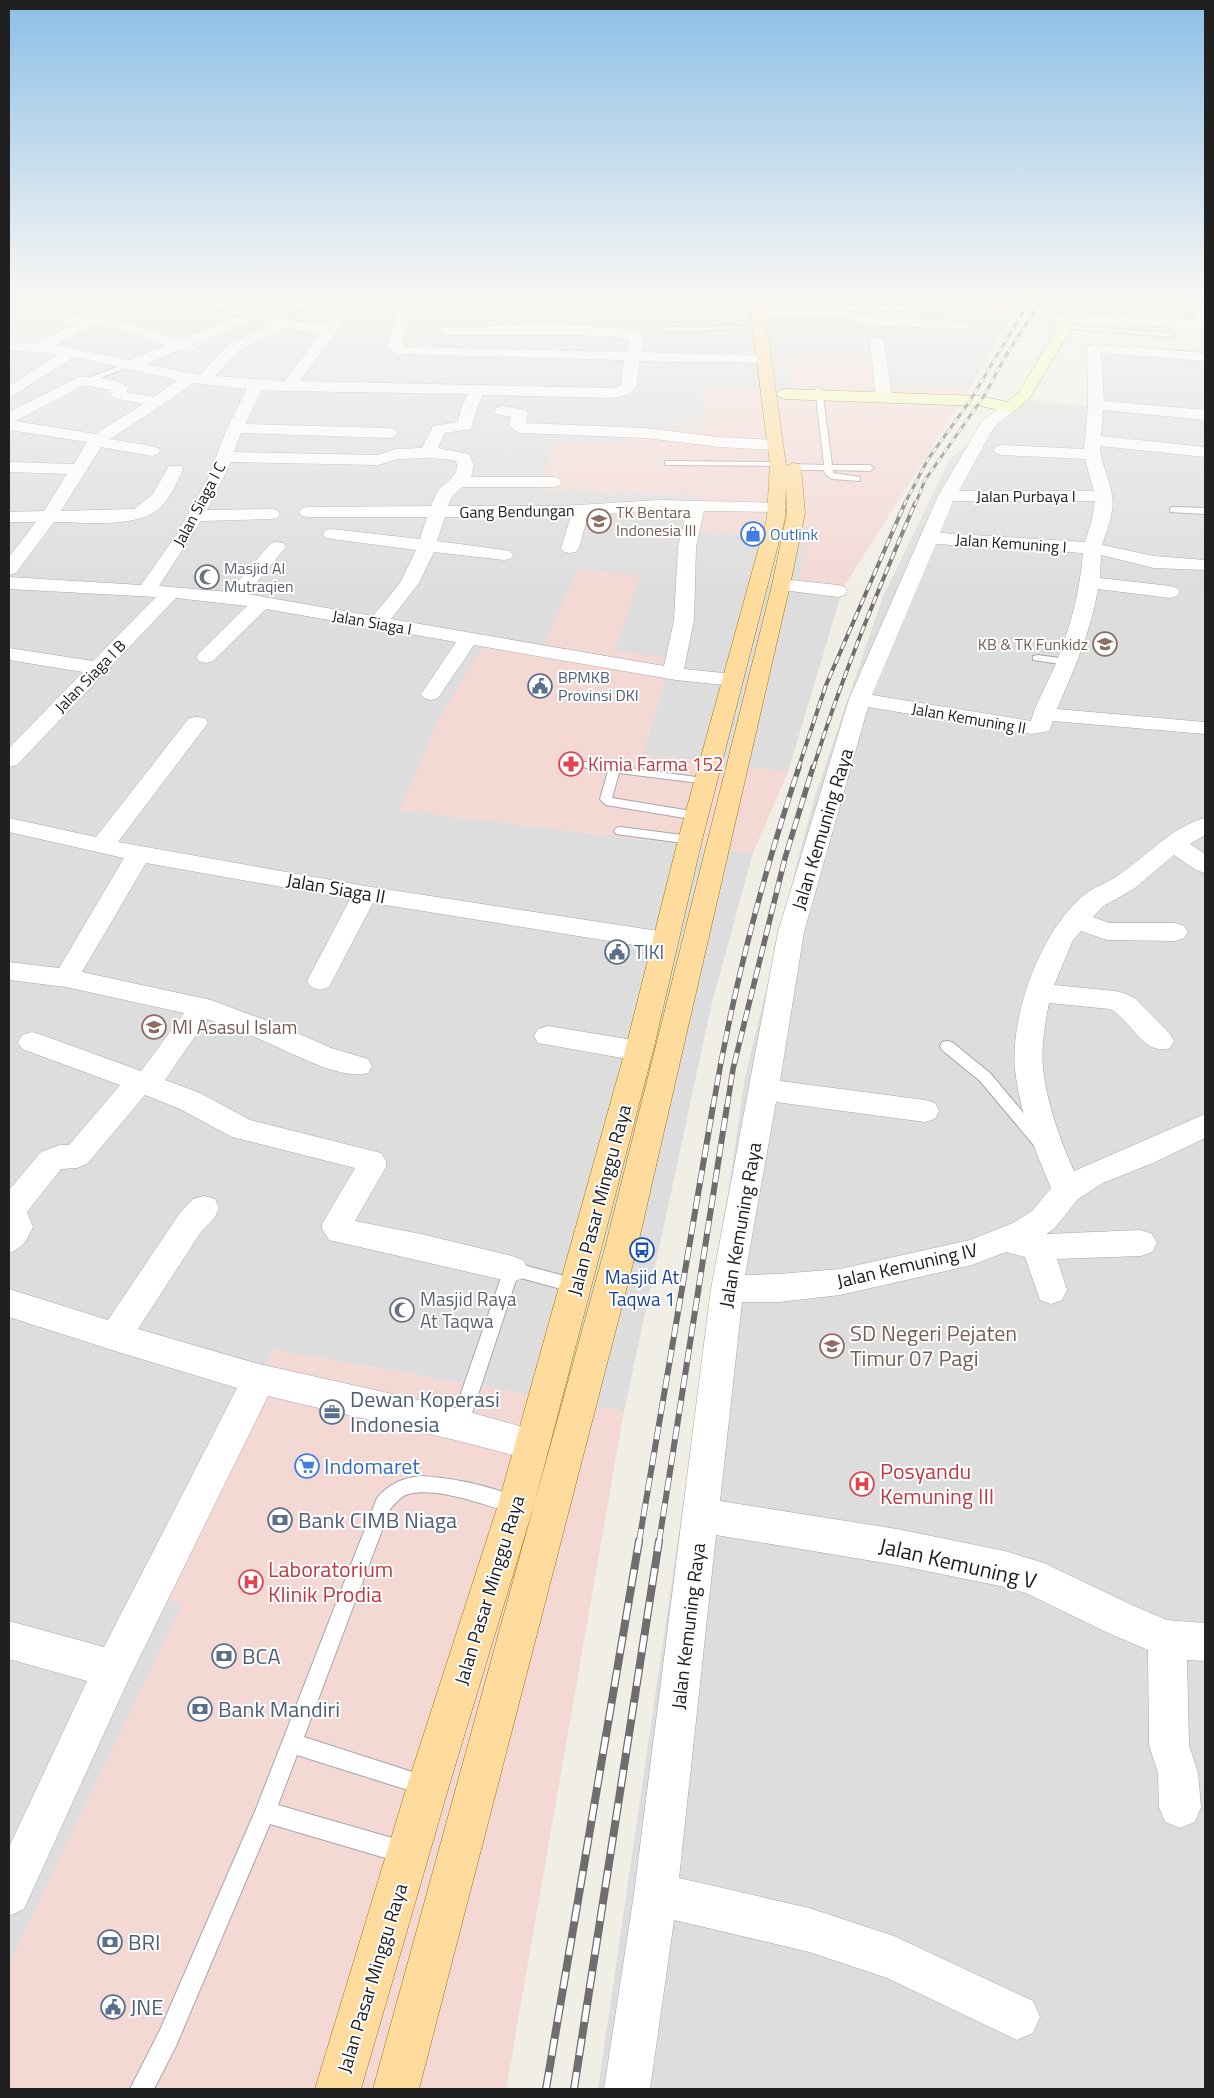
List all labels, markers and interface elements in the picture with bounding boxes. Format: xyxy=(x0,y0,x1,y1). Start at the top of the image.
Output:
street label: Jalan Siaga I C xyxy=(167,457,231,551)
street label: Jalan Purbaya I xyxy=(976,484,1076,508)
street label: Gang Bendungan xyxy=(459,498,575,524)
place label: TK Bentara Indonesia III xyxy=(616,500,696,542)
school or university icon: TK Bentara Indonesia III xyxy=(586,508,612,534)
shop icon: Outlink xyxy=(740,521,766,547)
place label: Outlink xyxy=(770,522,818,546)
street label: Jalan Kemuning I xyxy=(954,527,1068,559)
place label: Masjid Al Mutraqien xyxy=(224,556,294,598)
mosque icon: Masjid Al Mutraqien xyxy=(194,564,220,590)
street label: Jalan Siaga I xyxy=(330,603,414,641)
school or university icon: KB & TK Funkidz xyxy=(1092,631,1118,657)
place label: KB & TK Funkidz xyxy=(978,632,1088,656)
street label: Jalan Siaga I B xyxy=(49,634,131,718)
place label: BPMKB Provinsi DKI xyxy=(558,665,639,707)
public building icon: BPMKB Provinsi DKI xyxy=(527,673,553,699)
street label: Jalan Kemuning II xyxy=(910,696,1028,740)
street label: Jalan Kemuning Raya xyxy=(783,744,860,913)
place label: Kimia Farma 152 xyxy=(588,749,724,778)
pharmacy icon: Kimia Farma 152 xyxy=(558,751,584,777)
street label: Jalan Siaga II xyxy=(284,865,388,910)
place label: TIKI xyxy=(634,937,664,966)
public building icon: TIKI xyxy=(604,939,630,965)
place label: MI Asasul Islam xyxy=(172,1012,297,1041)
school or university icon: MI Asasul Islam xyxy=(141,1014,167,1040)
street label: Jalan Pasar Minggu Raya xyxy=(559,1101,638,1299)
street label: Jalan Kemuning Raya xyxy=(711,1139,768,1310)
street label: Jalan Kemuning IV xyxy=(834,1234,980,1295)
bus stop icon: Masjid At Taqwa 1 xyxy=(629,1237,655,1263)
place label: Masjid At Taqwa 1 xyxy=(605,1262,680,1313)
place label: Masjid Raya At Taqwa xyxy=(420,1284,517,1335)
mosque icon: Masjid Raya At Taqwa xyxy=(389,1297,415,1323)
place label: SD Negeri Pejaten Timur 07 Pagi xyxy=(850,1316,1017,1375)
school or university icon: SD Negeri Pejaten Timur 07 Pagi xyxy=(819,1333,845,1359)
place label: Dewan Koperasi Indonesia xyxy=(350,1382,500,1441)
office icon: Dewan Koperasi Indonesia xyxy=(319,1399,345,1425)
place label: Indomaret xyxy=(324,1449,420,1483)
supermarket icon: Indomaret xyxy=(294,1453,320,1479)
place label: Posyandu Kemuning III xyxy=(880,1454,994,1513)
hospital icon: Posyandu Kemuning III xyxy=(849,1471,875,1497)
street label: Jalan Pasar Minggu Raya xyxy=(446,1491,531,1688)
place label: Bank CIMB Niaga xyxy=(298,1503,457,1537)
bank icon: Bank CIMB Niaga xyxy=(267,1507,293,1533)
street label: Jalan Kemuning V xyxy=(876,1528,1040,1598)
street label: Jalan Kemuning Raya xyxy=(663,1541,712,1711)
place label: Laboratorium Klinik Prodia xyxy=(268,1552,393,1611)
hospital icon: Laboratorium Klinik Prodia xyxy=(238,1569,264,1595)
place label: BCA xyxy=(242,1639,281,1673)
bank icon: BCA xyxy=(211,1643,237,1669)
place label: Bank Mandiri xyxy=(218,1692,340,1726)
bank icon: Bank Mandiri xyxy=(187,1696,213,1722)
street label: Jalan Pasar Minggu Raya xyxy=(329,1879,414,2076)
place label: BRI xyxy=(128,1925,161,1959)
bank icon: BRI xyxy=(97,1929,123,1955)
place label: JNE xyxy=(130,1990,163,2024)
public building icon: JNE xyxy=(100,1994,126,2020)

